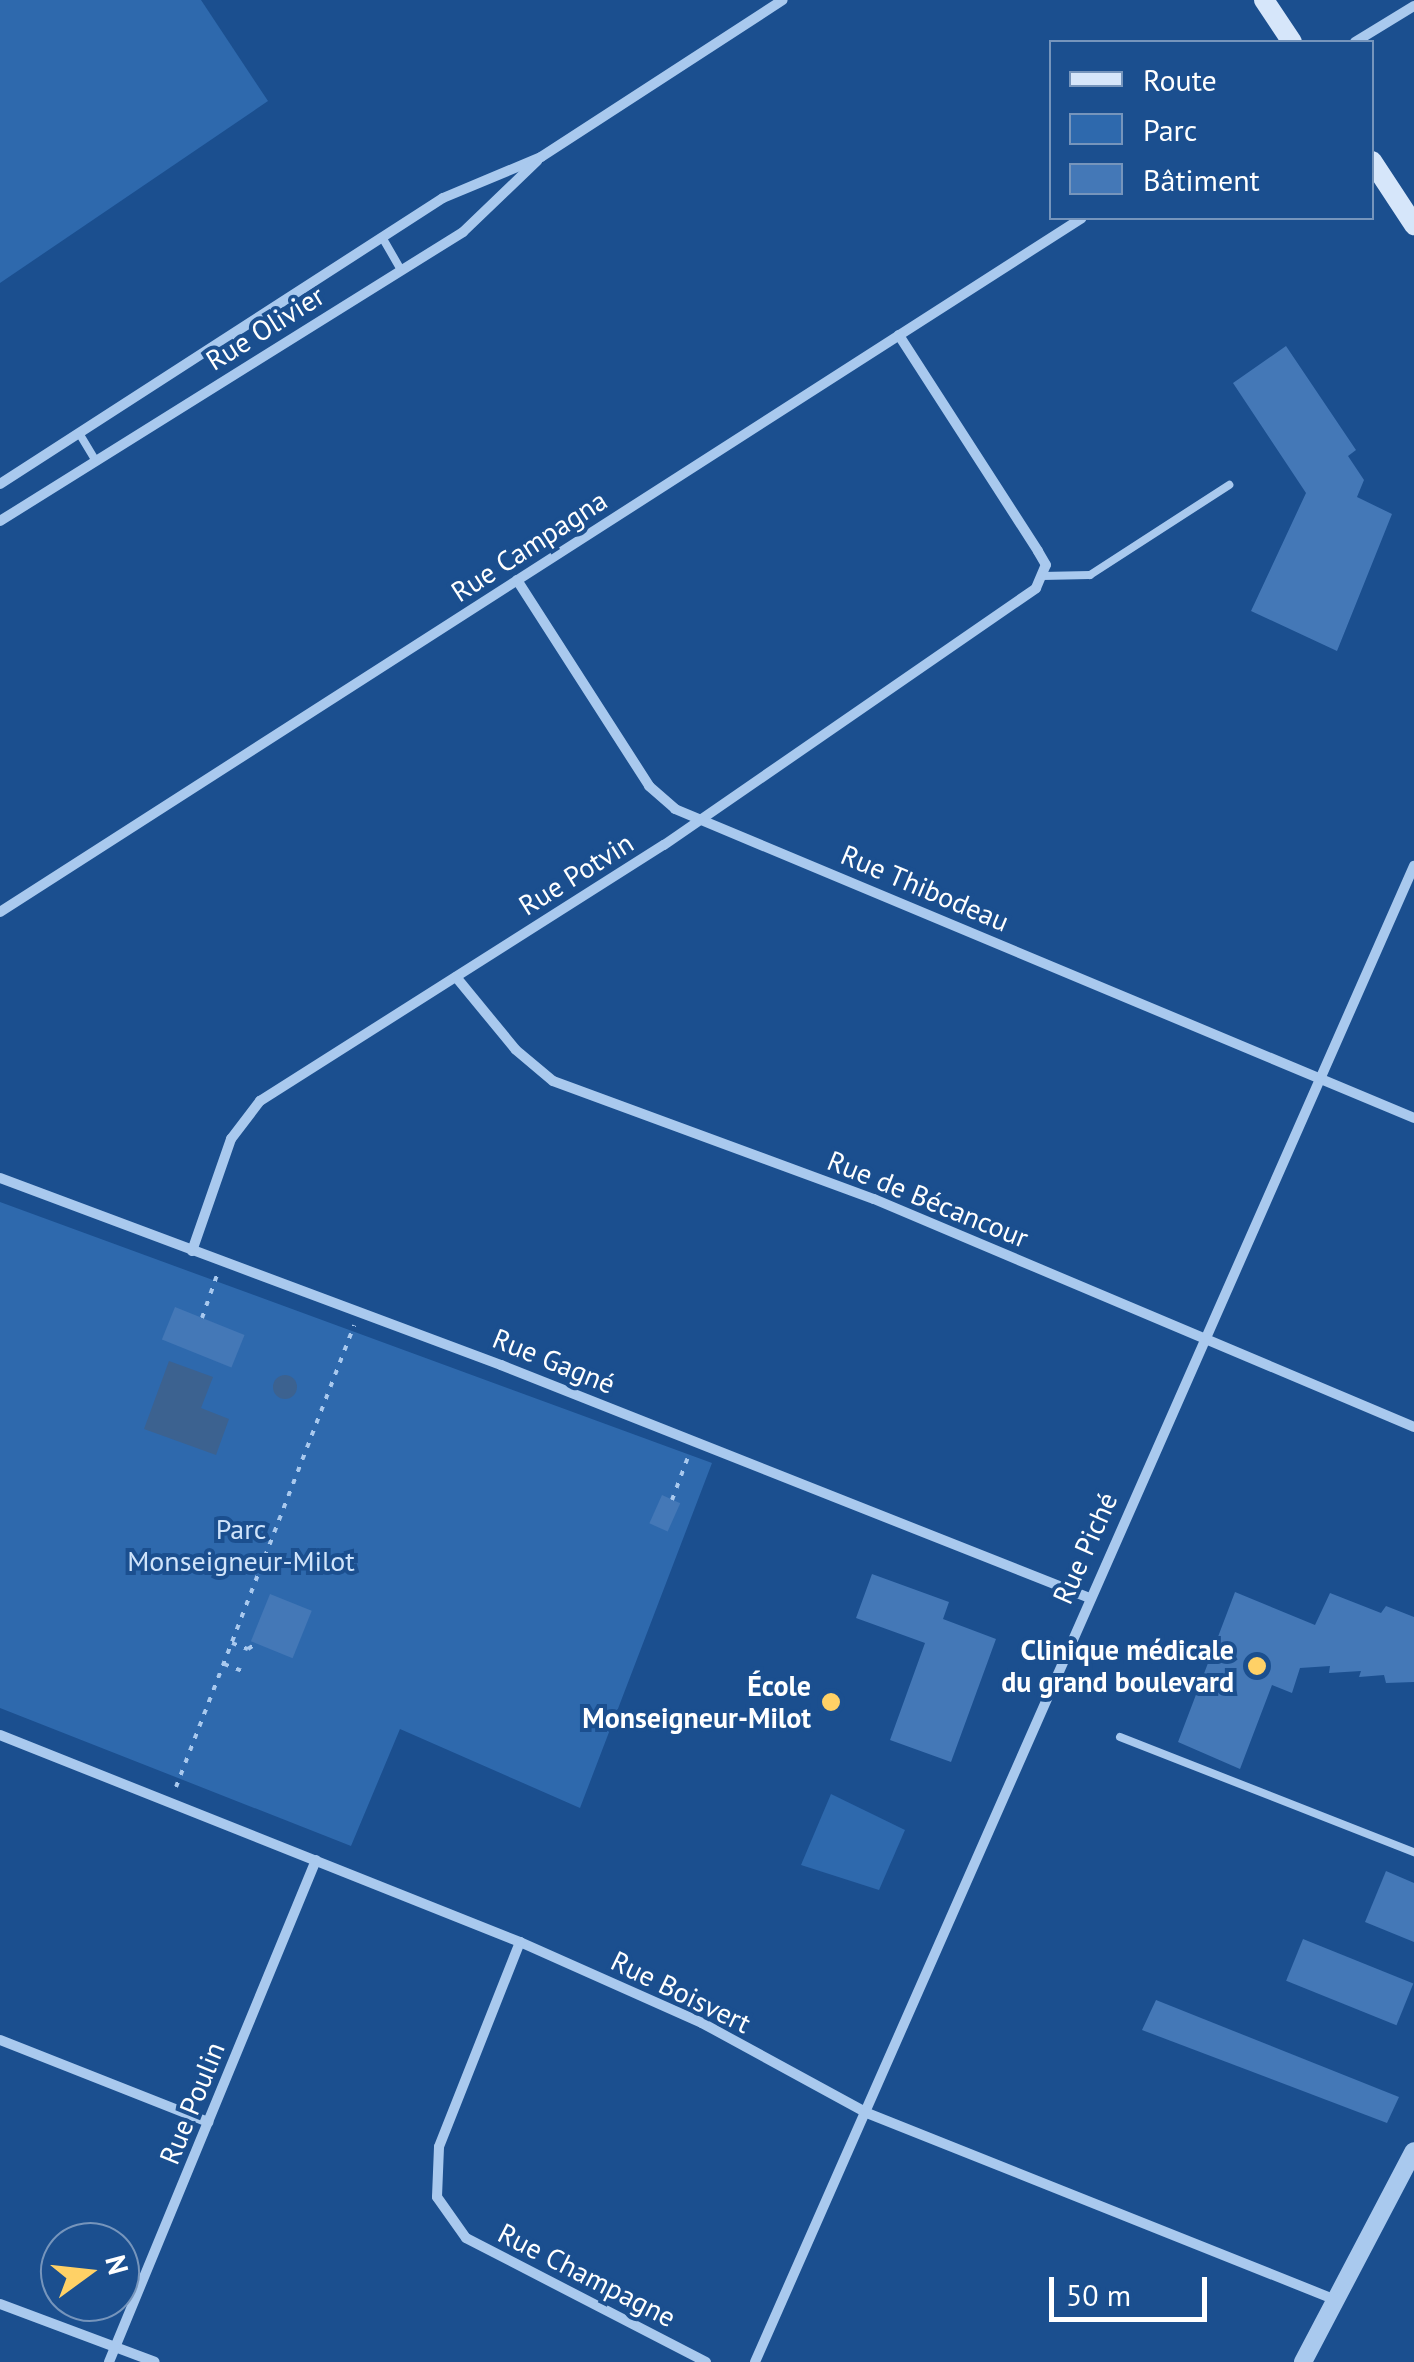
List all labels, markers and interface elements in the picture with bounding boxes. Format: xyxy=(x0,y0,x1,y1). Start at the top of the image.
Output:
legend xyxy=(1049,40,1374,220)
text: Route xyxy=(1143,60,1217,99)
text: Parc xyxy=(1143,110,1197,149)
text: Bâtiment xyxy=(1143,160,1260,199)
street label: Rue Olivier xyxy=(200,279,330,377)
street label: Rue Campagna xyxy=(445,483,613,609)
street label: Rue Potvin xyxy=(513,826,639,922)
street label: Rue Thibodeau xyxy=(836,837,1014,939)
street label: Rue de Bécancour xyxy=(823,1143,1033,1255)
street label: Rue Gagné xyxy=(488,1321,620,1401)
street label: Rue Piché xyxy=(1046,1487,1124,1609)
park label: Parc Monseigneur-Milot xyxy=(127,1512,355,1578)
place label: Clinique médicale du grand boulevard xyxy=(1001,1633,1234,1699)
marker: Clinique médicale du grand boulevard xyxy=(1244,1653,1270,1679)
place label: École Monseigneur-Milot xyxy=(582,1669,811,1735)
marker: École Monseigneur-Milot xyxy=(820,1691,842,1713)
street label: Rue Boisvert xyxy=(606,1944,756,2040)
street label: Rue Poulin xyxy=(152,2037,232,2169)
street label: Rue Champagne xyxy=(493,2216,681,2334)
north arrow xyxy=(40,2222,140,2322)
text: N xyxy=(97,2251,138,2278)
scale bar xyxy=(1054,2257,1212,2319)
text: 50 m xyxy=(1066,2275,1131,2314)

